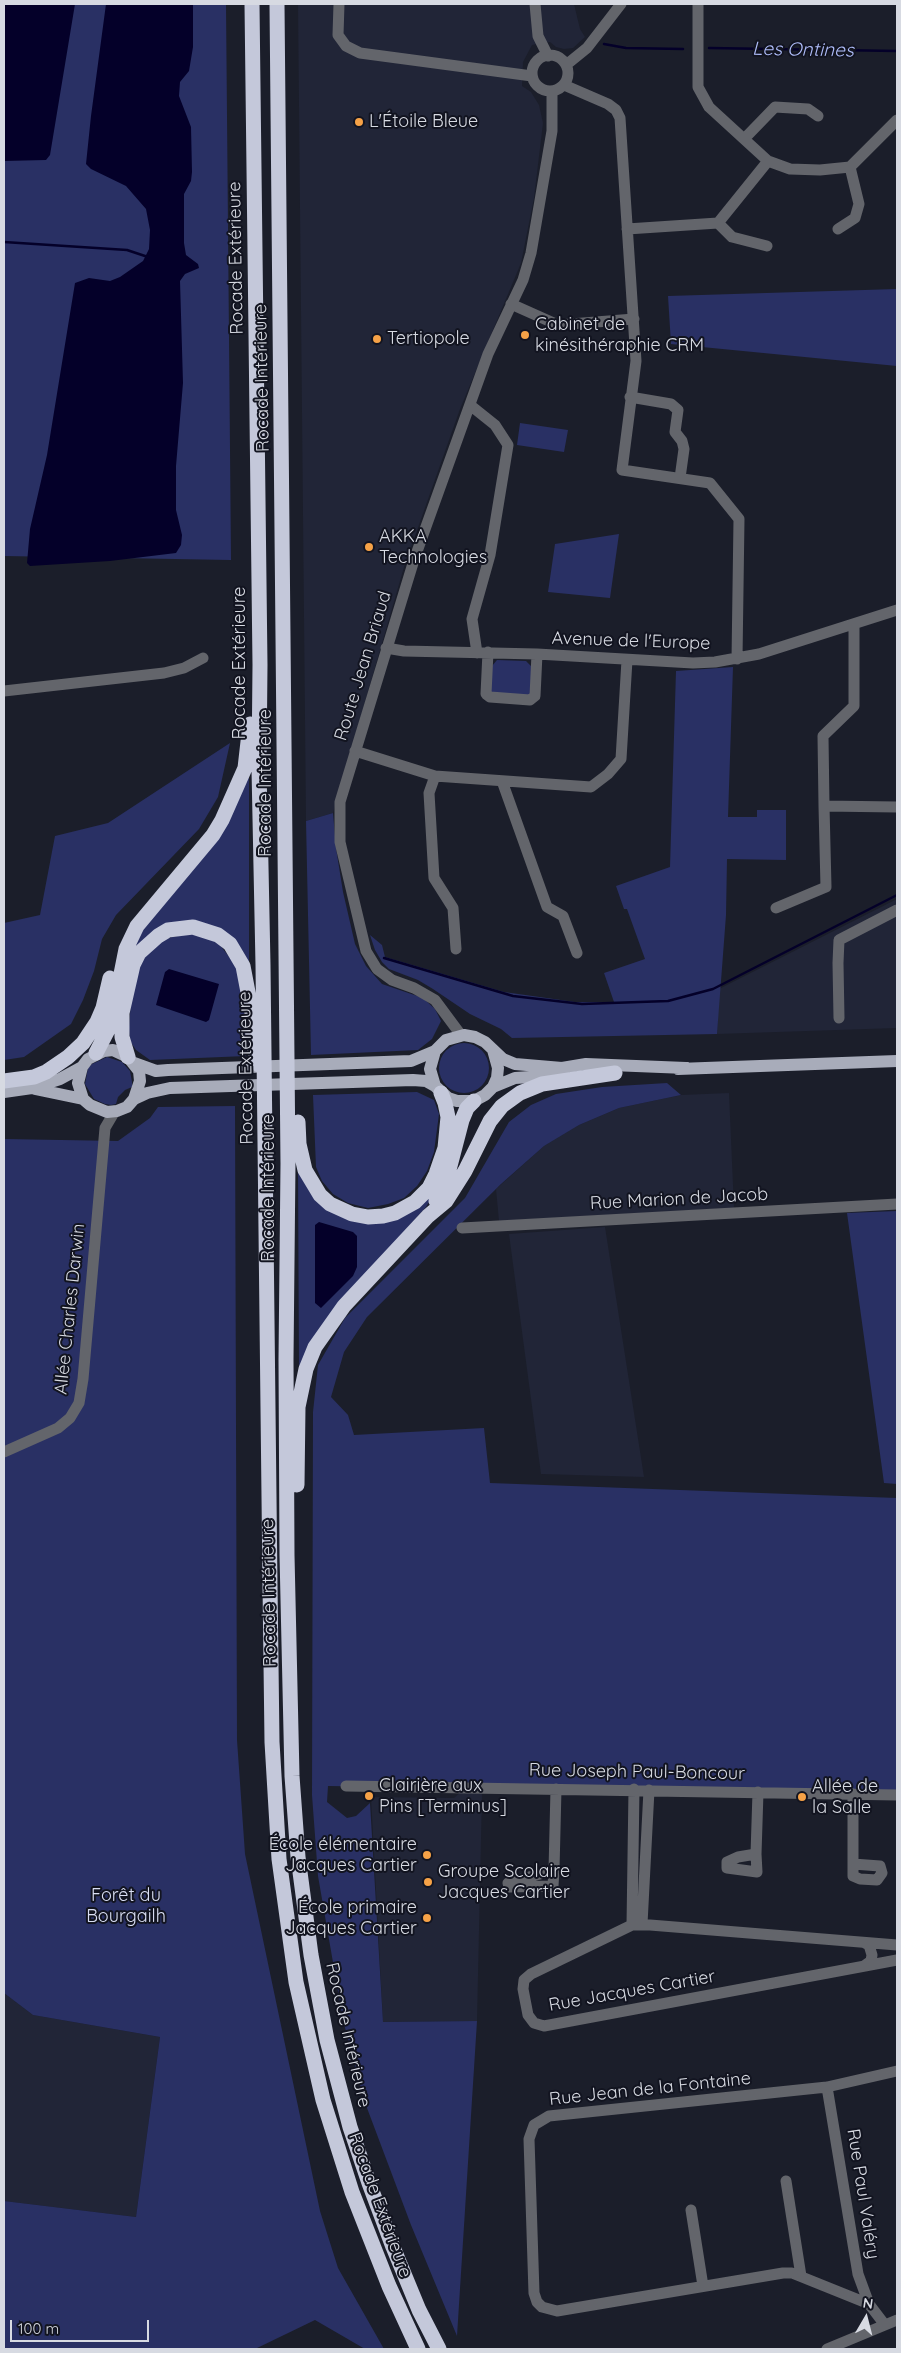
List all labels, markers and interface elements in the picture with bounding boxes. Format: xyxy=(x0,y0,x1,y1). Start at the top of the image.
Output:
water label: Les Ontines xyxy=(752,38,854,62)
place label: L'Étoile Bleue xyxy=(369,111,478,133)
marker: L'Étoile Bleue xyxy=(353,116,365,128)
street label: Rocade Extérieure xyxy=(224,181,248,335)
street label: Rocade Intérieure xyxy=(250,304,274,452)
place label: Cabinet de kinésithéraphie CRM xyxy=(535,314,704,356)
place label: Tertiopole xyxy=(387,328,470,350)
marker: Cabinet de kinésithéraphie CRM xyxy=(519,329,531,341)
marker: Tertiopole xyxy=(371,333,383,345)
place label: AKKA Technologies xyxy=(379,526,487,568)
marker: AKKA Technologies xyxy=(363,541,375,553)
street label: Rocade Extérieure xyxy=(229,587,251,739)
street label: Route Jean Briaud xyxy=(330,589,396,743)
street label: Avenue de l'Europe xyxy=(551,627,711,655)
street label: Rocade Intérieure xyxy=(255,709,277,857)
street label: Rocade Extérieure xyxy=(234,991,258,1145)
street label: Rocade Intérieure xyxy=(258,1114,280,1262)
street label: Rue Marion de Jacob xyxy=(589,1184,769,1214)
street label: Allée Charles Darwin xyxy=(50,1222,90,1396)
street label: Rocade Intérieure xyxy=(257,1519,281,1667)
street label: Rue Joseph Paul-Boncour xyxy=(529,1759,745,1785)
place label: Clairière aux Pins [Terminus] xyxy=(379,1775,507,1818)
place label: Allée de la Salle xyxy=(812,1776,878,1818)
marker: Clairière aux Pins [Terminus] xyxy=(363,1790,375,1802)
marker: Allée de la Salle xyxy=(796,1791,808,1803)
place label: École élémentaire Jacques Cartier xyxy=(269,1834,417,1876)
marker: École élémentaire Jacques Cartier xyxy=(421,1849,433,1861)
place label: Groupe Scolaire Jacques Cartier xyxy=(438,1861,570,1904)
marker: Groupe Scolaire Jacques Cartier xyxy=(422,1876,434,1888)
park label: Forêt du Bourgailh xyxy=(86,1885,166,1928)
place label: École primaire Jacques Cartier xyxy=(285,1897,417,1940)
marker: École primaire Jacques Cartier xyxy=(421,1912,433,1924)
street label: Rocade Intérieure xyxy=(321,1960,375,2110)
street label: Rue Jacques Cartier xyxy=(547,1966,717,2016)
street label: Rue Jean de la Fontaine xyxy=(548,2068,752,2110)
street label: Rue Paul Valéry xyxy=(842,2127,884,2261)
street label: Rocade Extérieure xyxy=(344,2129,416,2281)
north arrow xyxy=(841,2293,891,2343)
text: N xyxy=(862,2294,874,2313)
scale bar xyxy=(12,2310,151,2342)
text: 100 m xyxy=(18,2319,59,2338)

